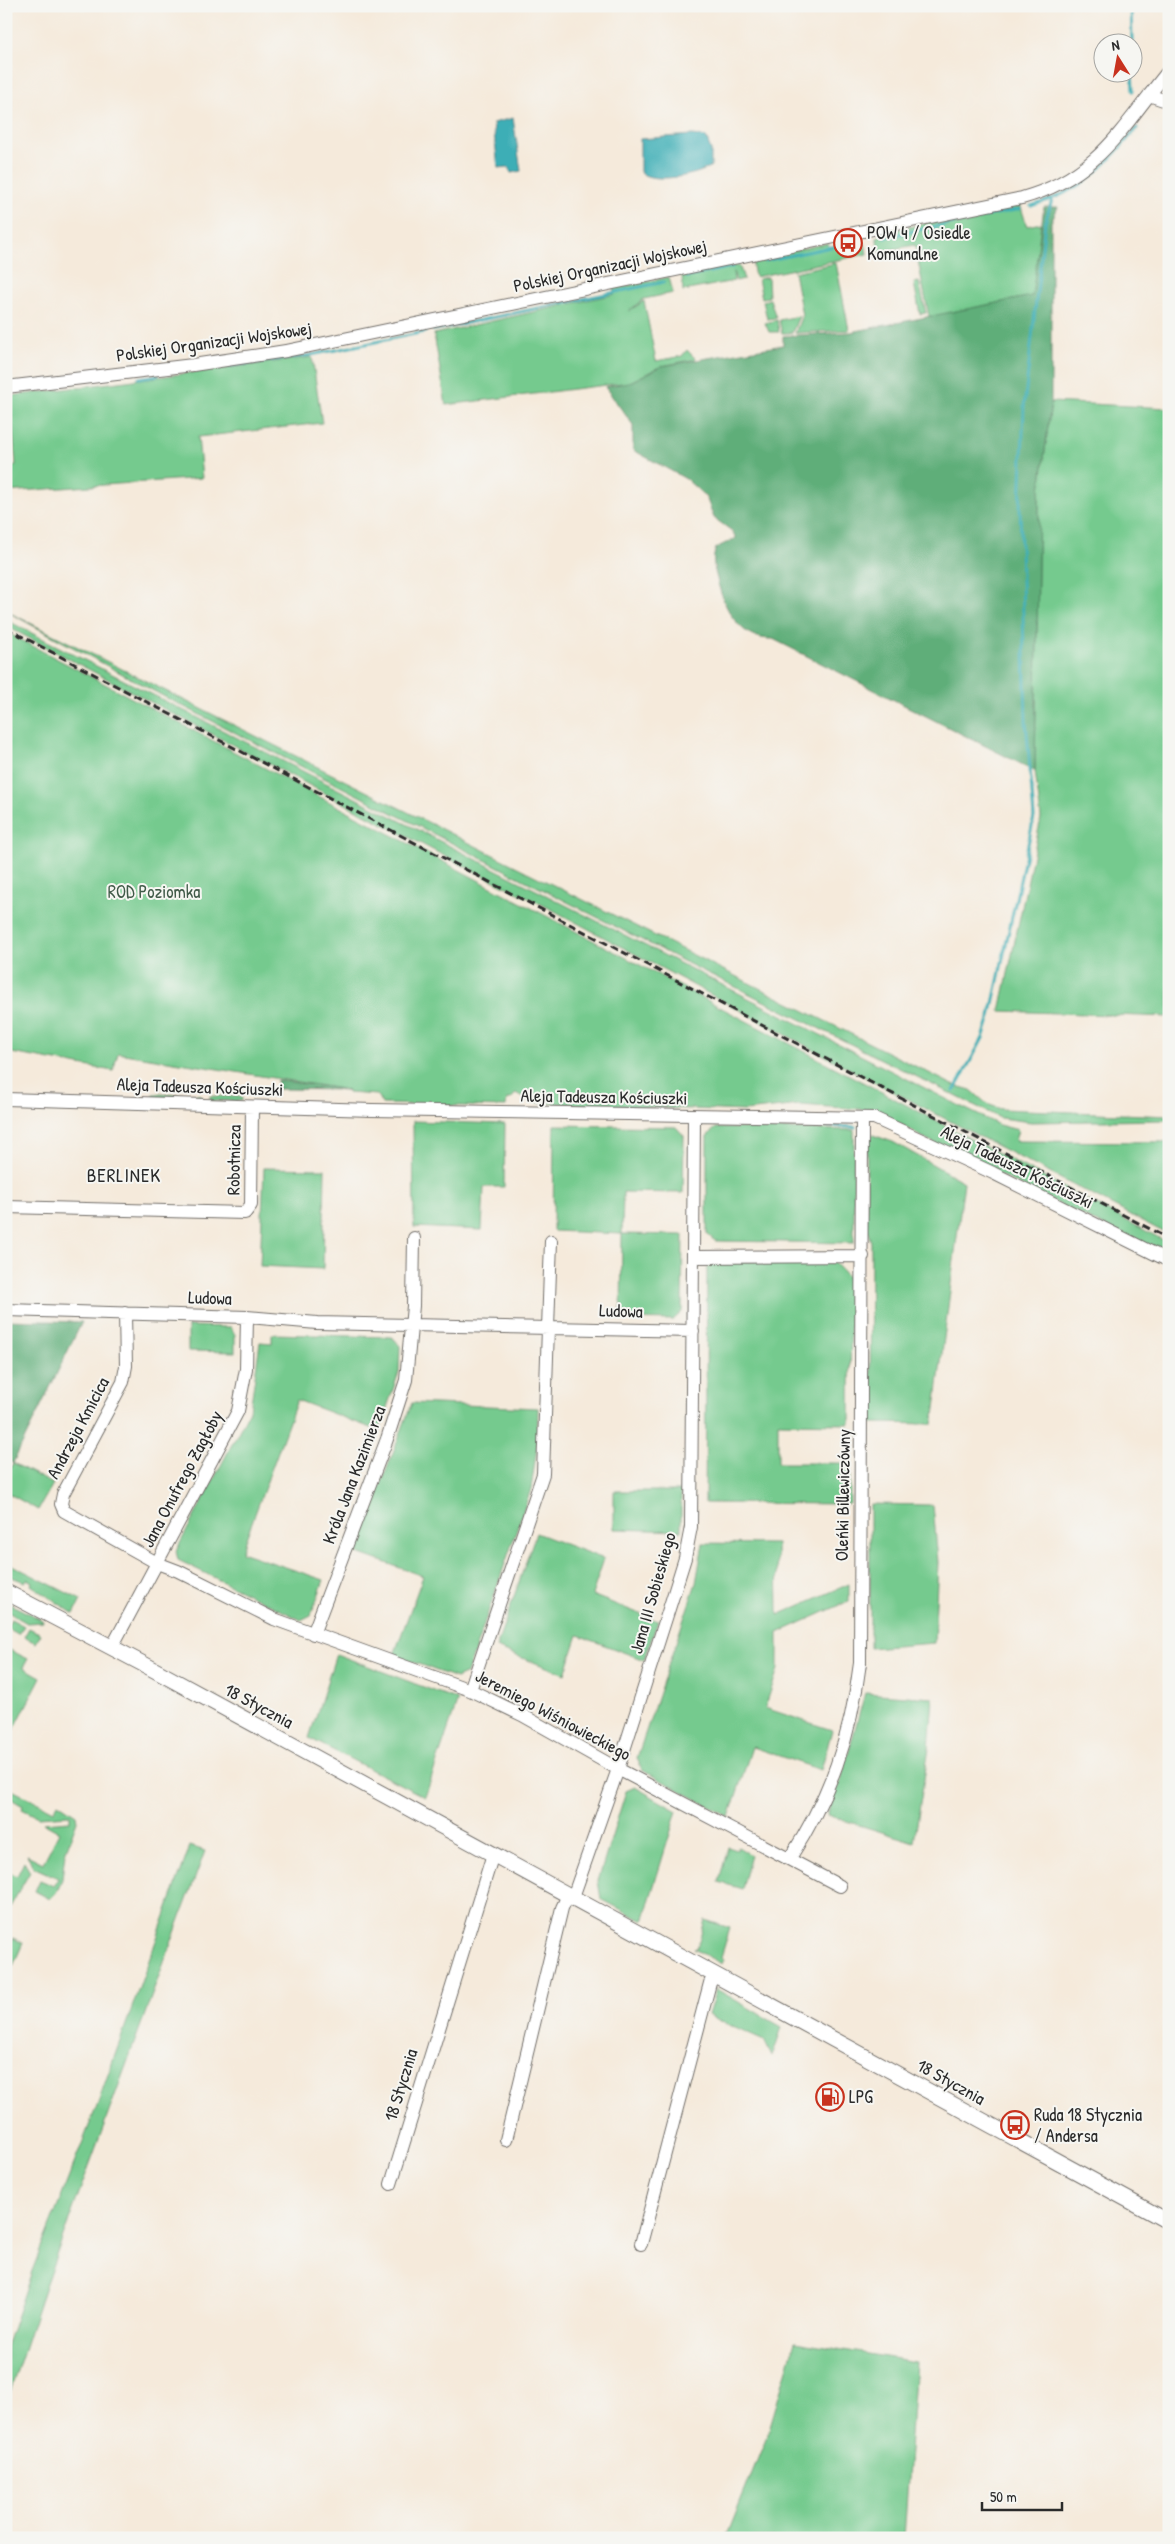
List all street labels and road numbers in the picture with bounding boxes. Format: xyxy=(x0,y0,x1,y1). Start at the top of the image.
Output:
street label: Polskiej Organizacji Wojskowej xyxy=(511,233,709,298)
street label: Polskiej Organizacji Wojskowej xyxy=(115,315,313,368)
street label: Aleja Tadeusza Kościuszki xyxy=(116,1071,284,1102)
street label: Aleja Tadeusza Kościuszki xyxy=(520,1083,688,1110)
street label: Aleja Tadeusza Kościuszki xyxy=(937,1119,1098,1214)
street label: Robotnicza xyxy=(220,1125,247,1195)
street label: Ludowa xyxy=(188,1284,232,1311)
street label: Ludowa xyxy=(599,1297,643,1324)
street label: Andrzeja Kmicica xyxy=(40,1372,115,1483)
street label: Króla Jana Kazimierza xyxy=(316,1402,391,1547)
street label: Jana Onufrego Zagłoby xyxy=(135,1406,228,1552)
street label: Oleńki Billewiczówny xyxy=(829,1428,856,1561)
street label: Jana III Sobieskiego xyxy=(623,1529,682,1656)
street label: Jeremiego Wiśniowieckiego xyxy=(471,1663,635,1766)
street label: 18 Stycznia xyxy=(220,1677,298,1734)
street label: 18 Stycznia xyxy=(378,2046,423,2124)
street label: 18 Stycznia xyxy=(913,2053,990,2111)

